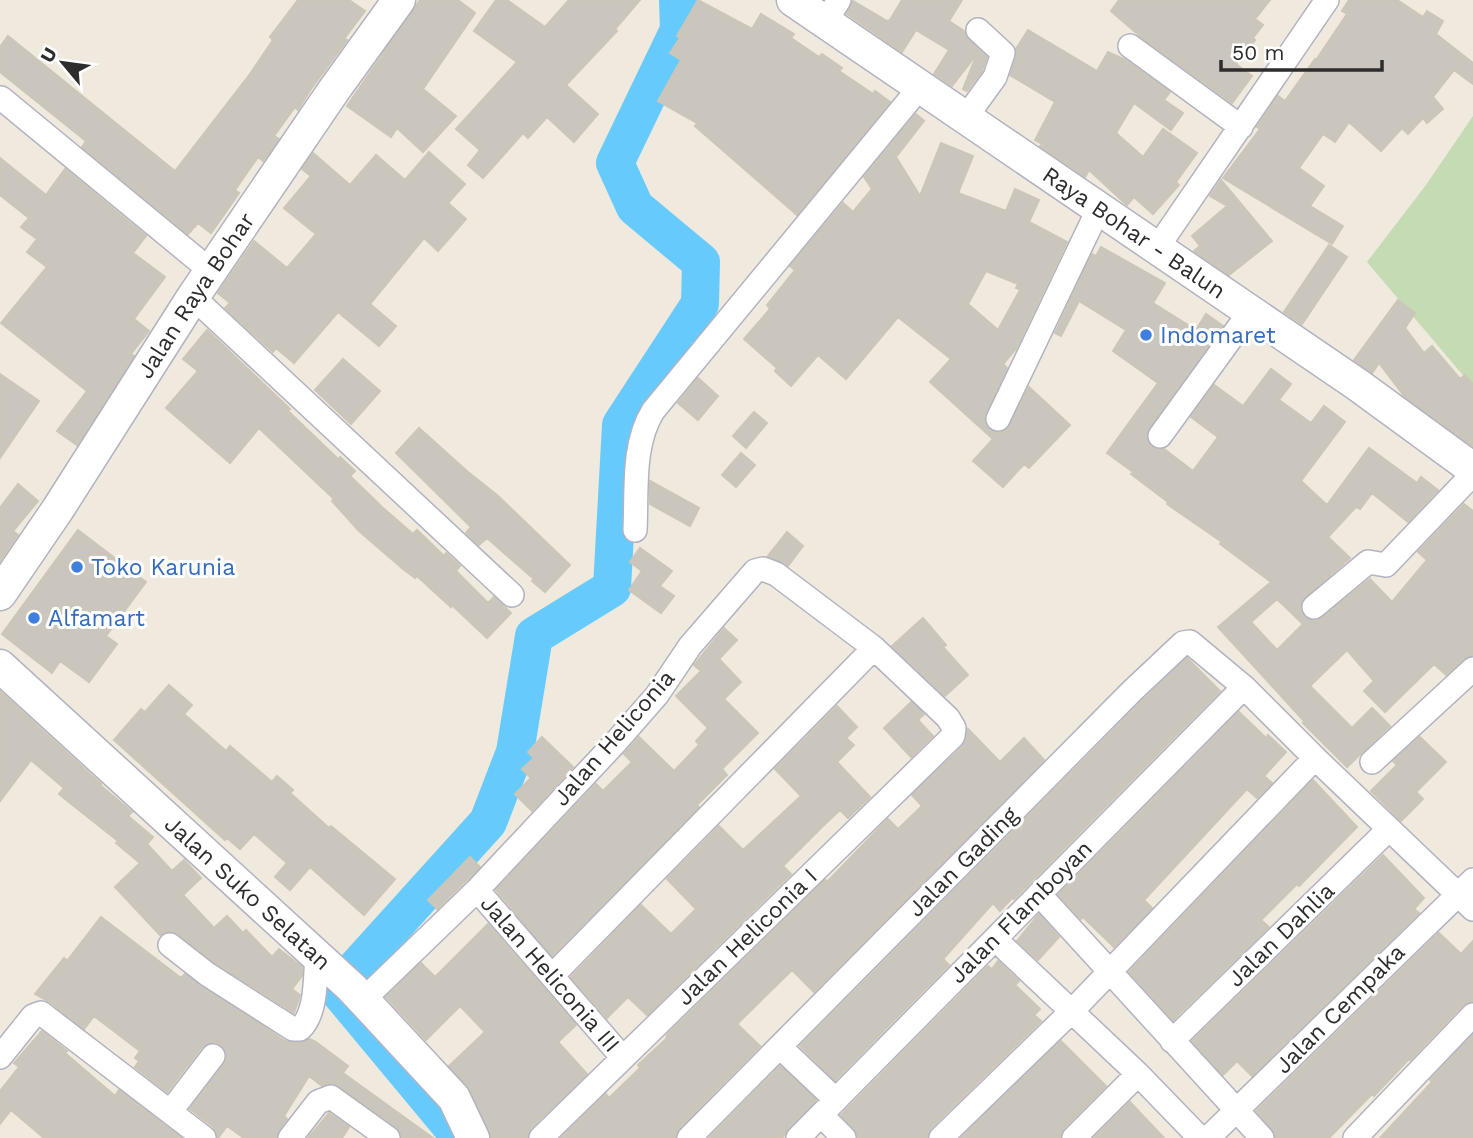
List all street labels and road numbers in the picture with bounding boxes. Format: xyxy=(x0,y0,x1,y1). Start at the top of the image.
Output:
street label: Raya Bohar - Balun xyxy=(1038,161,1231,304)
street label: Jalan Raya Bohar xyxy=(131,207,260,383)
street label: Jalan Heliconia xyxy=(548,665,680,811)
street label: Jalan Gading xyxy=(902,801,1024,923)
street label: Jalan Suko Selatan xyxy=(159,810,337,975)
street label: Jalan Flamboyan xyxy=(944,835,1098,989)
street label: Jalan Heliconia I xyxy=(671,863,823,1011)
street label: Jalan Dahlia xyxy=(1222,877,1340,993)
street label: Jalan Heliconia III xyxy=(475,890,625,1058)
street label: Jalan Cempaka xyxy=(1270,939,1410,1079)

